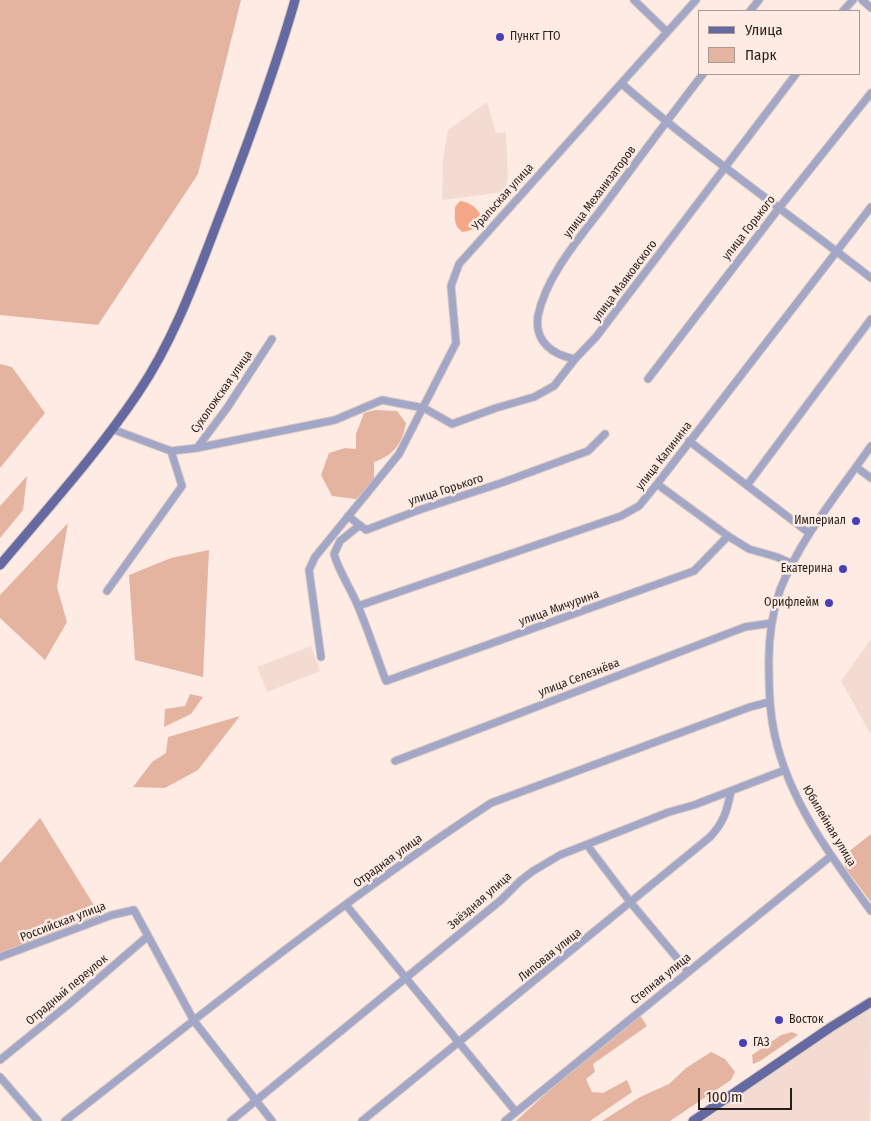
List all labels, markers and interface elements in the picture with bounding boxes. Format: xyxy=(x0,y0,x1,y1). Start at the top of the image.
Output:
legend xyxy=(698,10,861,75)
text: Улица xyxy=(745,21,783,39)
place label: Пункт ГТО xyxy=(510,30,560,44)
marker: Пункт ГТО xyxy=(494,31,506,43)
text: Парк xyxy=(745,46,776,64)
street label: улица Механизаторов xyxy=(561,143,639,241)
street label: Уральская улица xyxy=(469,161,537,233)
street label: улица Горького xyxy=(719,193,779,263)
street label: улица Маяковского xyxy=(590,237,660,325)
street label: Сухоложская улица xyxy=(188,348,256,436)
street label: улица Калинина xyxy=(633,419,695,493)
street label: улица Горького xyxy=(407,471,485,509)
place label: Империал xyxy=(794,514,846,528)
marker: Империал xyxy=(850,515,862,527)
place label: Екатерина xyxy=(781,562,833,576)
marker: Екатерина xyxy=(837,563,849,575)
street label: улица Мичурина xyxy=(517,587,601,629)
place label: Орифлейм xyxy=(764,596,819,610)
marker: Орифлейм xyxy=(823,597,835,609)
street label: улица Селезнёва xyxy=(536,656,622,700)
street label: Юбилейная улица xyxy=(799,783,859,869)
street label: Отрадная улица xyxy=(351,831,425,891)
street label: Звёздная улица xyxy=(445,869,515,933)
street label: Российская улица xyxy=(18,899,108,945)
street label: Липовая улица xyxy=(516,925,584,985)
street label: Степная улица xyxy=(628,950,694,1008)
street label: Отрадный переулок xyxy=(23,952,111,1028)
place label: Восток xyxy=(789,1013,824,1027)
marker: Восток xyxy=(773,1014,785,1026)
place label: ГАЗ xyxy=(753,1036,769,1050)
marker: ГАЗ xyxy=(737,1037,749,1049)
scale bar xyxy=(701,1078,795,1110)
text: 100 m xyxy=(706,1088,743,1106)

